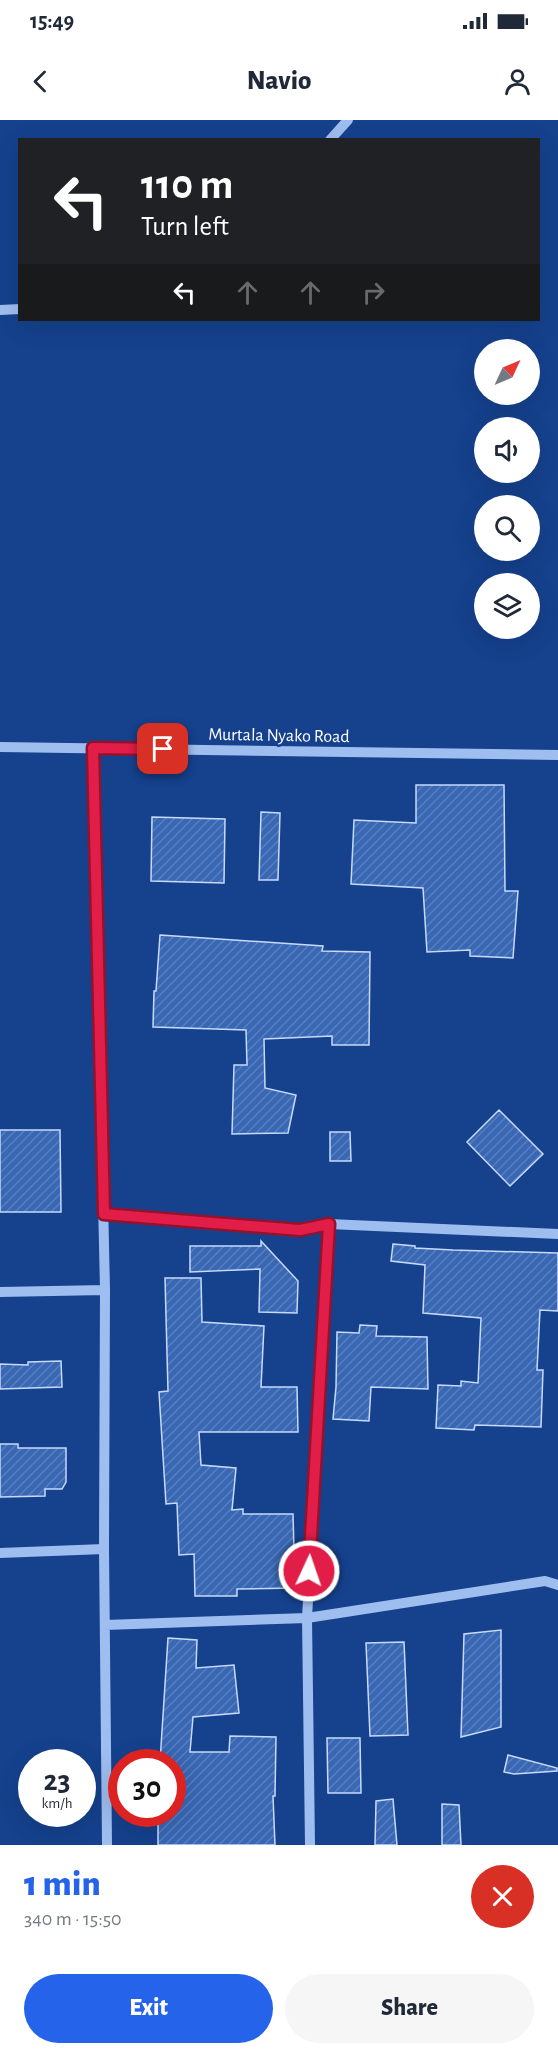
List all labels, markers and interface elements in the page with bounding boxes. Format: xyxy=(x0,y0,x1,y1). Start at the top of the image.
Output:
text: 15:49 xyxy=(30,10,74,32)
icon: back xyxy=(24,65,57,98)
icon: person xyxy=(501,65,534,98)
text: Navio xyxy=(247,67,311,94)
icon: left xyxy=(42,162,120,240)
text: 110 m xyxy=(141,164,233,206)
text: Turn left xyxy=(141,213,229,240)
icon: left xyxy=(168,276,201,309)
icon: ahead xyxy=(231,276,264,309)
icon: ahead xyxy=(294,276,327,309)
icon: right xyxy=(357,276,390,309)
north arrow xyxy=(474,339,540,405)
map controls xyxy=(474,339,540,639)
button: sound xyxy=(474,417,540,483)
button: search xyxy=(474,495,540,561)
button: layers xyxy=(474,573,540,639)
pin xyxy=(137,723,188,774)
street label: Murtala Nyako Road xyxy=(208,726,350,746)
icon: arrive xyxy=(146,732,179,765)
position arrow xyxy=(277,1539,341,1603)
speed limit sign: 30 xyxy=(108,1749,186,1827)
text: 23 xyxy=(43,1766,71,1796)
text: km/h xyxy=(42,1796,72,1811)
button: close xyxy=(471,1865,534,1928)
text: 1 min xyxy=(24,1866,101,1902)
text: 340 m · 15:50 xyxy=(24,1909,122,1929)
button: Exit xyxy=(24,1974,273,2043)
button: Share xyxy=(285,1974,534,2043)

